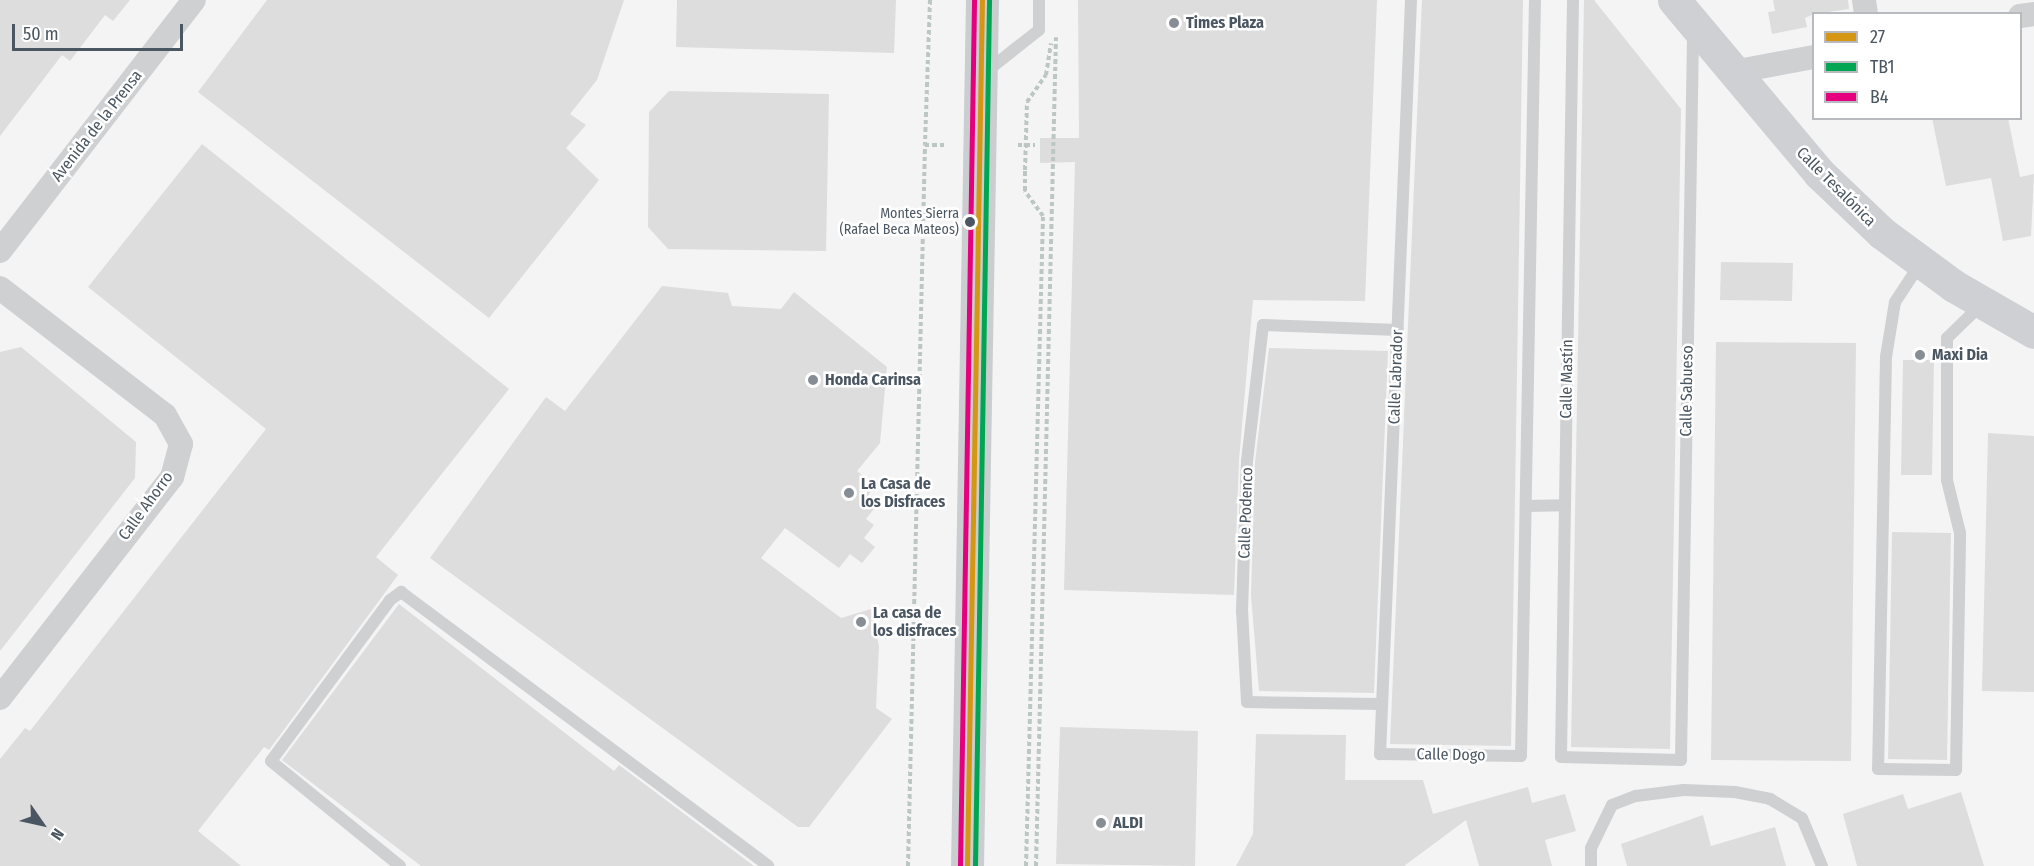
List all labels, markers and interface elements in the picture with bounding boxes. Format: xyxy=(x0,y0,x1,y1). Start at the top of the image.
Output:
scale bar xyxy=(15,12,186,50)
legend xyxy=(1812,12,2022,120)
place label: Times Plaza xyxy=(1186,13,1264,33)
marker: Times Plaza xyxy=(1167,16,1181,30)
text: 50 m xyxy=(23,23,59,45)
text: 27 xyxy=(1870,26,1885,48)
text: TB1 xyxy=(1870,56,1894,78)
street label: Avenida de la Prensa xyxy=(48,66,146,186)
text: B4 xyxy=(1870,86,1888,108)
street label: Calle Tesalónica xyxy=(1792,143,1880,231)
place label: Montes Sierra (Rafael Beca Mateos) xyxy=(840,206,959,238)
marker: Montes Sierra (Rafael Beca Mateos) xyxy=(964,216,976,228)
street label: Calle Labrador xyxy=(1385,329,1407,425)
street label: Calle Mastín xyxy=(1557,339,1577,419)
street label: Calle Sabueso xyxy=(1677,345,1697,437)
place label: Maxi Dia xyxy=(1932,345,1988,365)
marker: Maxi Dia xyxy=(1913,348,1927,362)
place label: Honda Carinsa xyxy=(825,370,921,390)
marker: Honda Carinsa xyxy=(806,373,820,387)
street label: Calle Podenco xyxy=(1235,467,1257,559)
street label: Calle Ahorro xyxy=(115,468,177,544)
place label: La Casa de los Disfraces xyxy=(861,474,945,512)
marker: La Casa de los Disfraces xyxy=(842,486,856,500)
place label: La casa de los disfraces xyxy=(873,603,956,641)
marker: La casa de los disfraces xyxy=(854,615,868,629)
street label: Calle Dogo xyxy=(1416,745,1486,765)
north arrow xyxy=(12,794,72,854)
place label: ALDI xyxy=(1113,813,1143,833)
marker: ALDI xyxy=(1094,816,1108,830)
text: N xyxy=(47,825,68,844)

